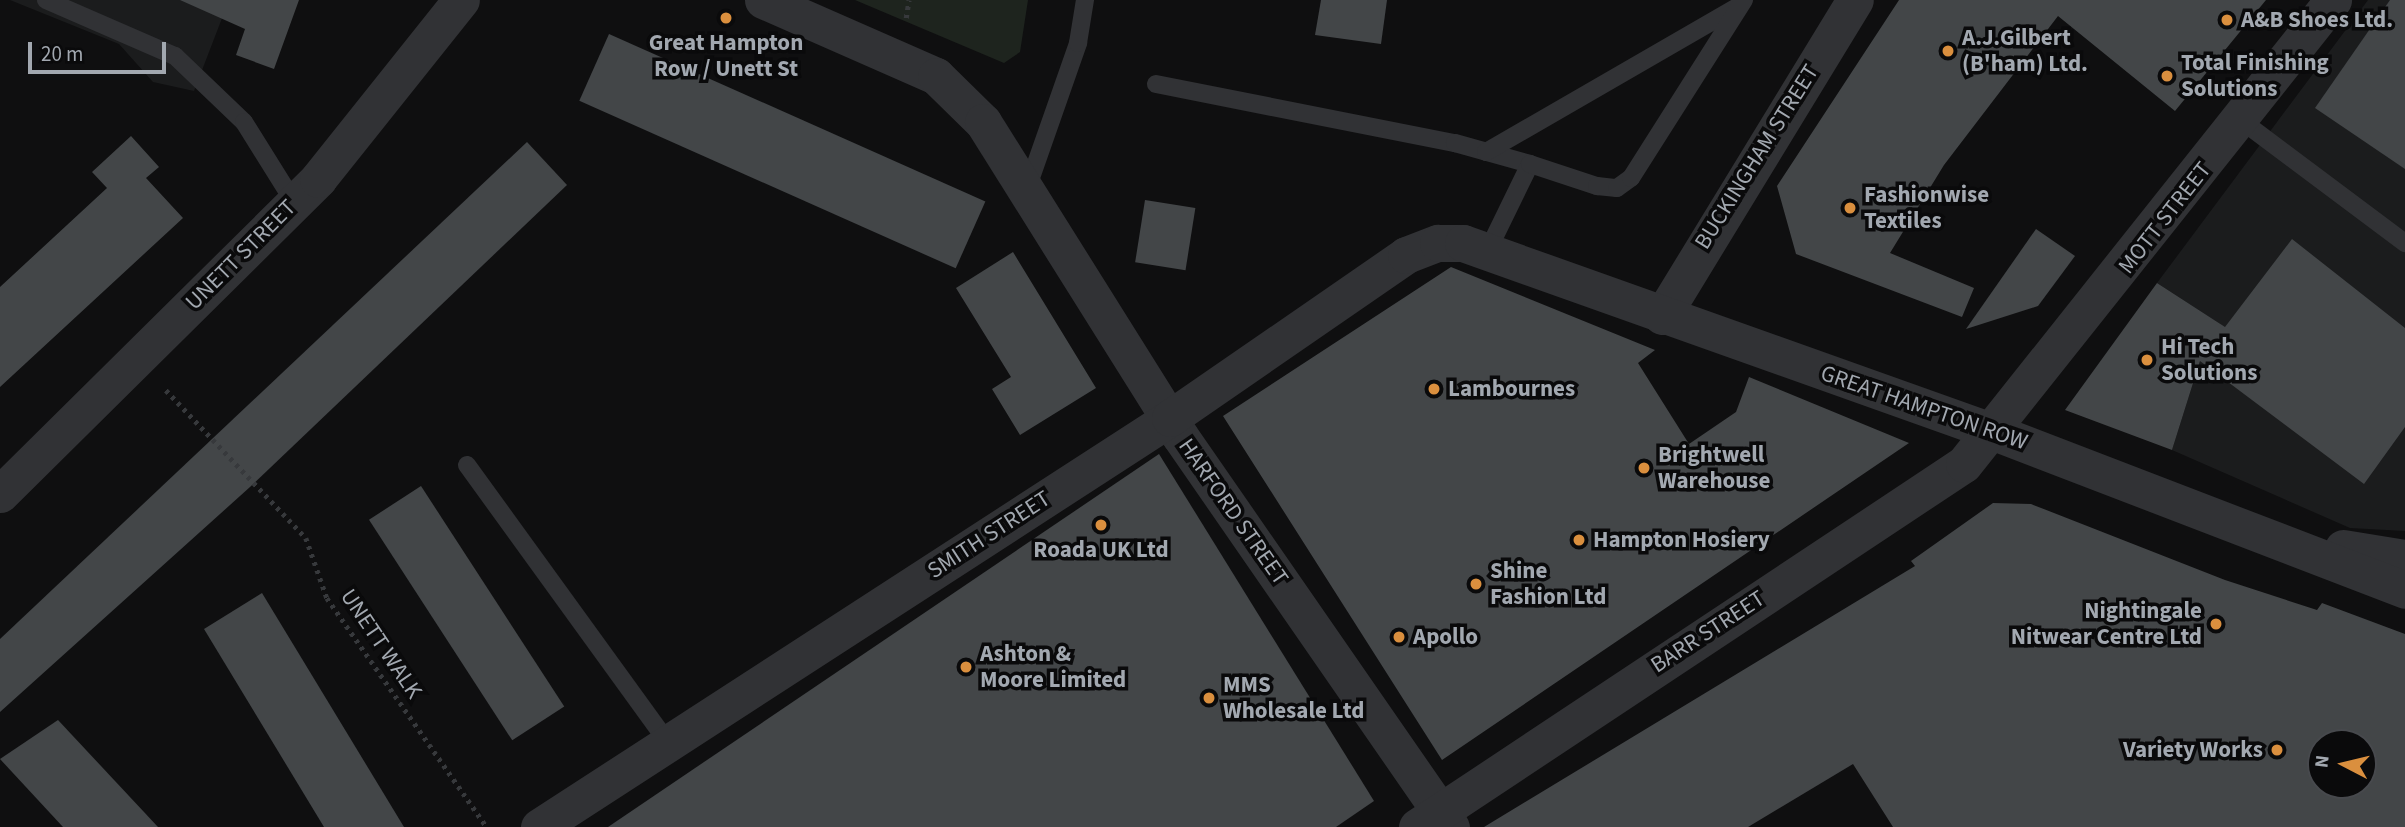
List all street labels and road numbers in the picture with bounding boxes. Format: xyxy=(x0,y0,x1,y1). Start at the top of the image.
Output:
street label: BUCKINGHAM STREET xyxy=(1689,60,1825,254)
street label: MOTT STREET xyxy=(2113,157,2217,279)
street label: UNETT STREET xyxy=(180,194,302,316)
street label: GREAT HAMPTON ROW xyxy=(1817,360,2031,456)
street label: HARFORD STREET xyxy=(1172,433,1294,591)
street label: SMITH STREET xyxy=(922,485,1056,585)
street label: UNETT WALK xyxy=(334,584,428,704)
street label: BARR STREET xyxy=(1646,585,1770,679)

